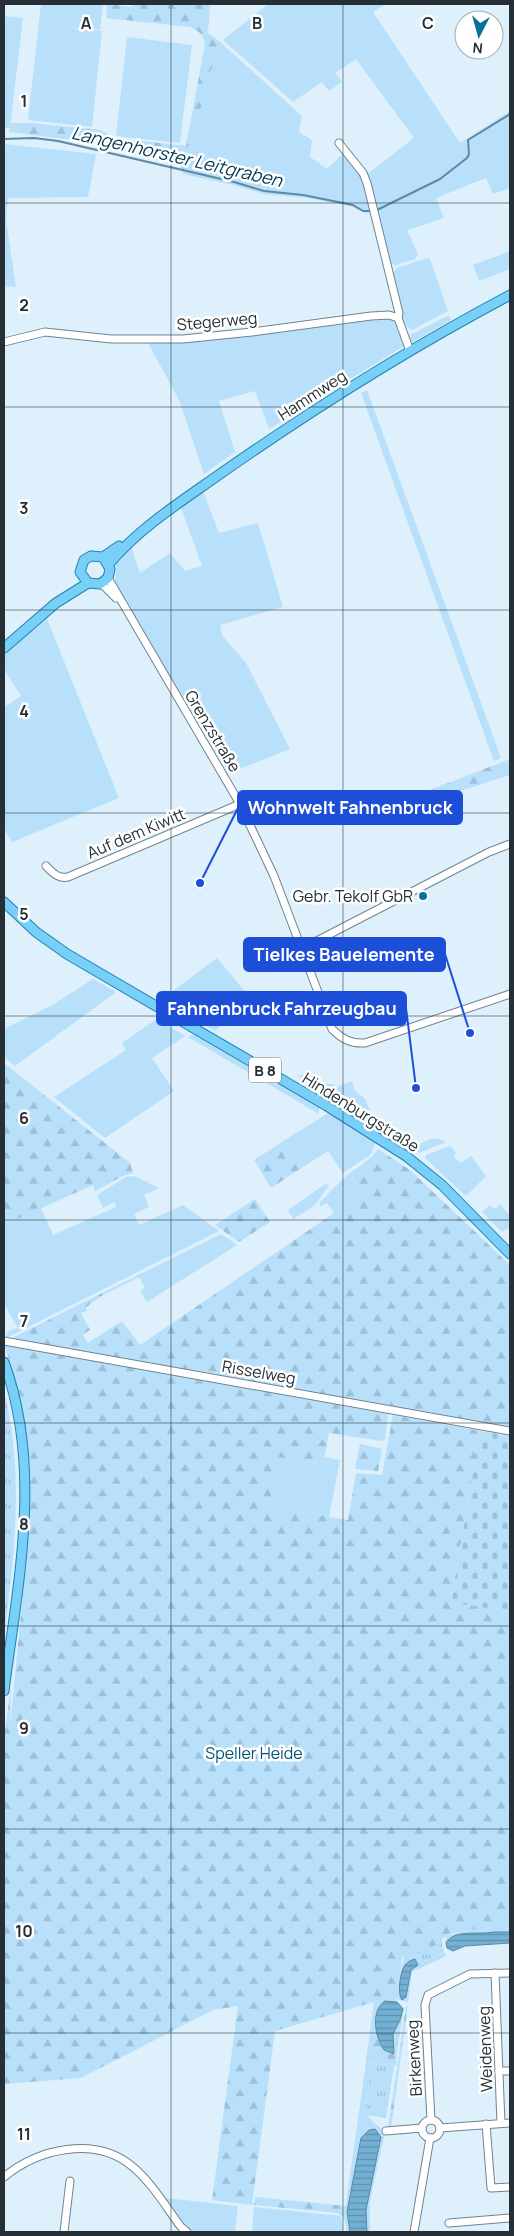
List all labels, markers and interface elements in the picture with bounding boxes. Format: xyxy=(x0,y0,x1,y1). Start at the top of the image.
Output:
north arrow xyxy=(454,10,504,60)
text: A xyxy=(81,12,92,34)
text: B xyxy=(252,12,262,34)
text: C xyxy=(422,12,434,34)
text: N xyxy=(472,38,484,58)
text: 1 xyxy=(20,90,28,112)
water label: Langenhorster Leitgraben xyxy=(69,120,286,192)
text: 2 xyxy=(19,294,29,316)
street label: Stegerweg xyxy=(176,307,258,335)
street label: Hammweg xyxy=(273,365,351,425)
text: 3 xyxy=(19,497,29,519)
street label: Grenzstraße xyxy=(180,686,246,776)
text: 4 xyxy=(19,700,29,722)
callout: Wohnwelt Fahnenbruck xyxy=(238,791,462,824)
text: Wohnwelt Fahnenbruck xyxy=(248,795,454,819)
street label: Auf dem Kiwitt xyxy=(83,802,189,864)
place label: Gebr. Tekolf GbR xyxy=(293,885,413,907)
marker: Gebr. Tekolf GbR xyxy=(417,890,429,902)
text: 5 xyxy=(19,903,29,925)
callout: Tielkes Bauelemente xyxy=(244,938,445,971)
text: Tielkes Bauelemente xyxy=(254,942,435,966)
callout: Fahnenbruck Fahrzeugbau xyxy=(157,992,406,1025)
text: Fahnenbruck Fahrzeugbau xyxy=(167,996,397,1020)
road number: B 8 xyxy=(249,1058,281,1082)
street label: Hindenburgstraße xyxy=(298,1067,424,1157)
text: 6 xyxy=(19,1107,29,1129)
text: 7 xyxy=(20,1310,28,1332)
street label: Risselweg xyxy=(220,1355,298,1389)
text: 8 xyxy=(19,1513,29,1535)
text: 9 xyxy=(19,1717,29,1739)
park label: Speller Heide xyxy=(205,1742,303,1764)
text: 10 xyxy=(15,1920,33,1942)
street label: Weidenweg xyxy=(473,2006,497,2092)
street label: Birkenweg xyxy=(401,2019,427,2097)
text: 11 xyxy=(17,2123,31,2145)

